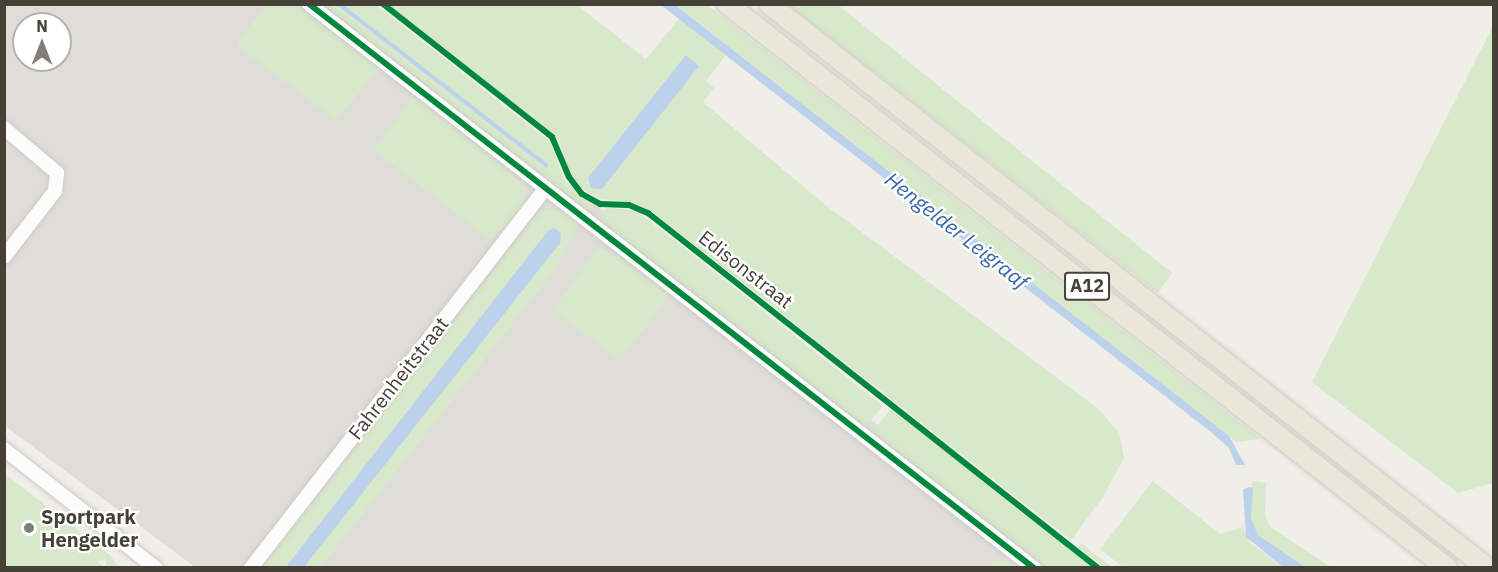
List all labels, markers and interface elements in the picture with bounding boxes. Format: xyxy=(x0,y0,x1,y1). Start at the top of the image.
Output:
north arrow xyxy=(12,12,72,72)
text: N xyxy=(36,16,48,36)
water label: Hengelder Leigraaf xyxy=(880,166,1034,294)
street label: Edisonstraat xyxy=(694,225,798,313)
road number: A12 xyxy=(1063,271,1111,301)
street label: Fahrenheitstraat xyxy=(343,312,453,444)
place label: Sportpark Hengelder xyxy=(41,504,138,551)
marker: Sportpark Hengelder xyxy=(22,521,36,535)

